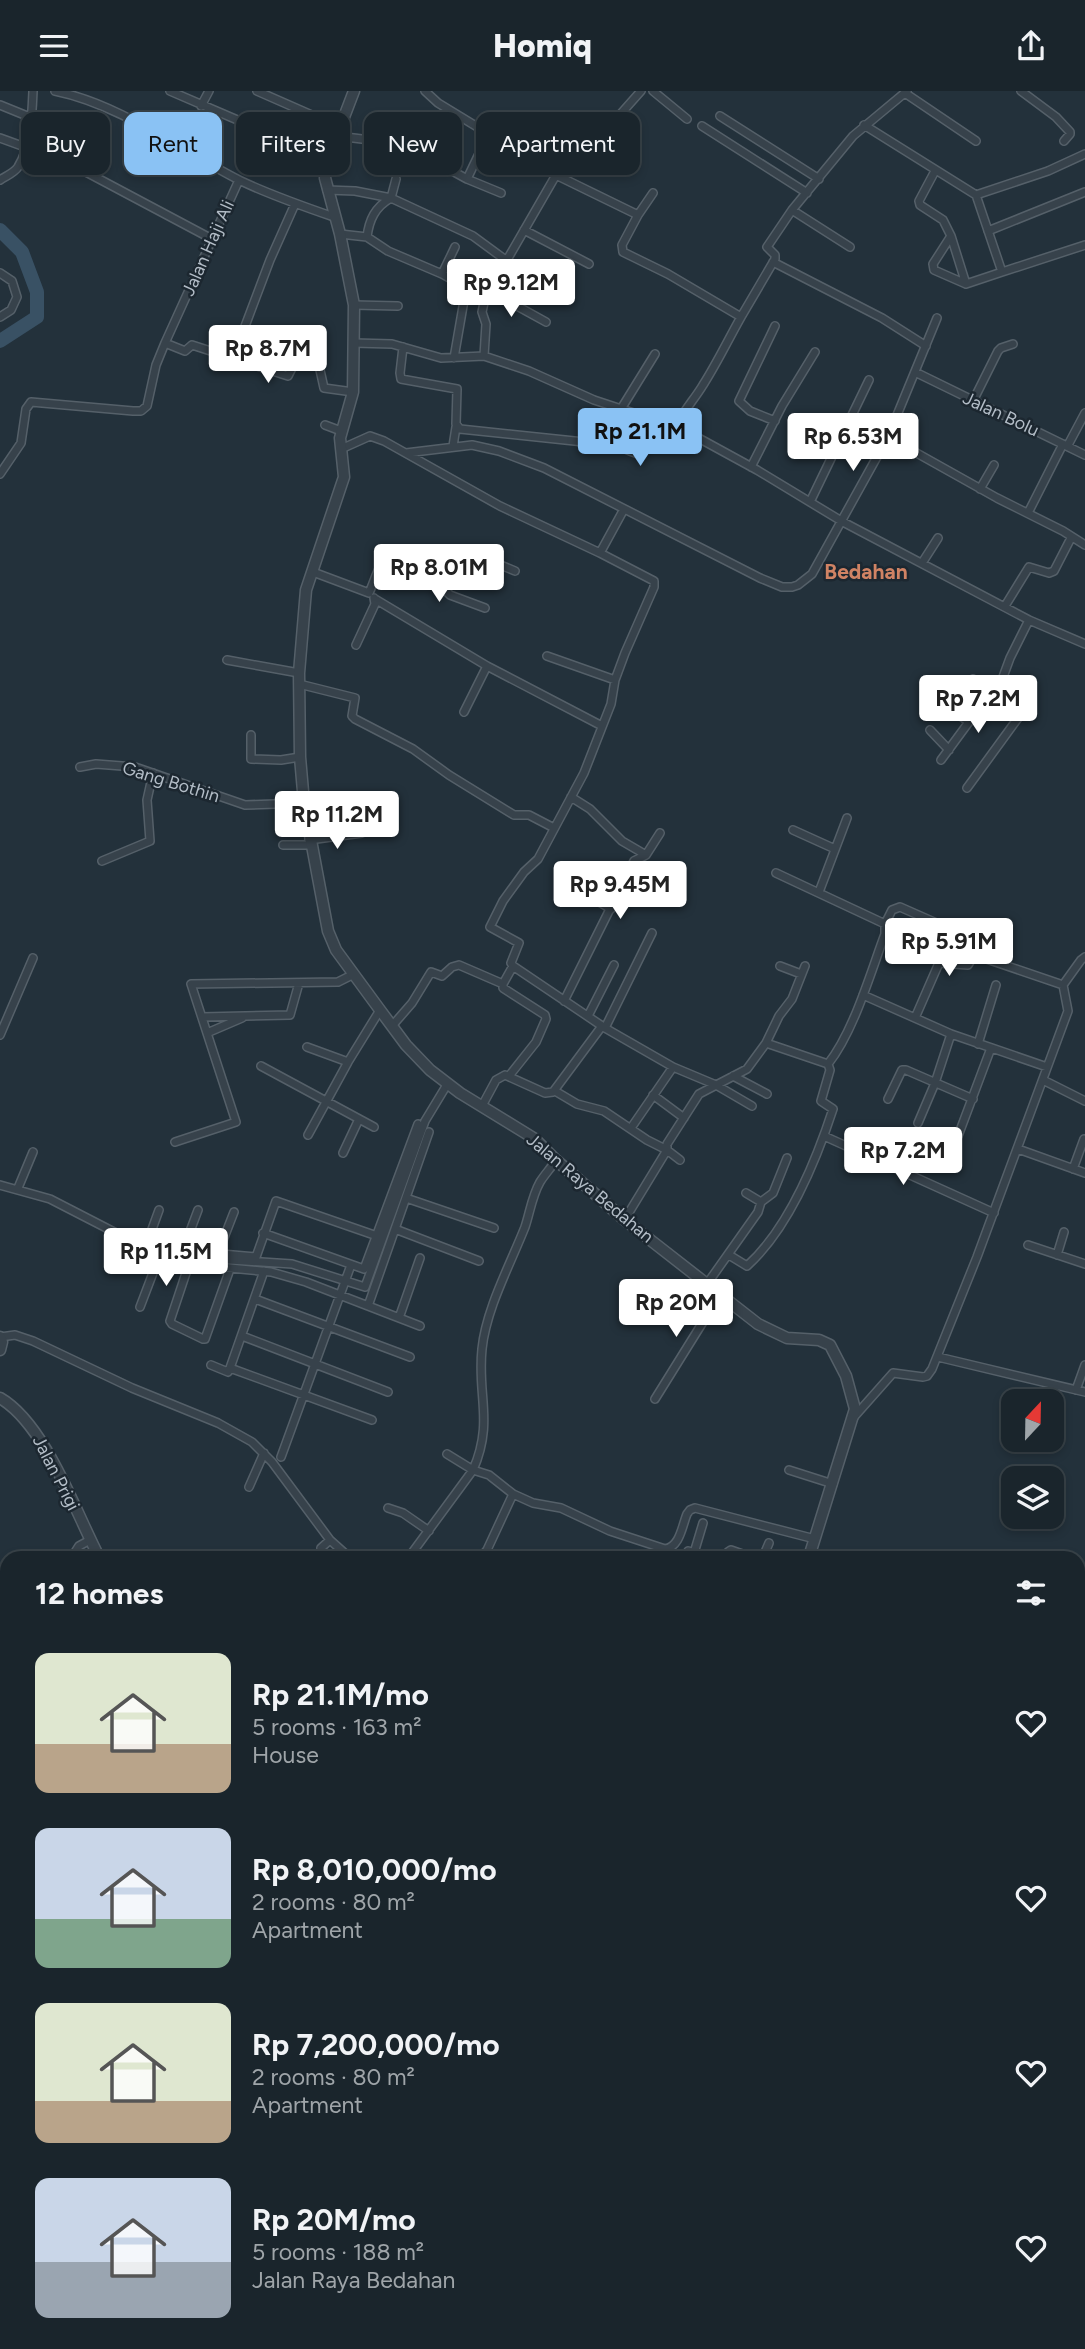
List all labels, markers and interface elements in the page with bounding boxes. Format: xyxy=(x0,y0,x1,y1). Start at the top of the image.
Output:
icon: menu xyxy=(35,27,73,65)
text: Homiq xyxy=(493,27,592,65)
icon: share xyxy=(1012,27,1050,65)
chip: Buy xyxy=(21,112,110,175)
chip: Rent xyxy=(124,112,222,175)
chip: Filters xyxy=(236,112,350,175)
chip: New xyxy=(364,112,462,175)
chip: Apartment xyxy=(476,112,640,175)
street label: Jalan Haji Ali xyxy=(177,197,239,299)
pin: Rp 9.12M xyxy=(439,259,583,319)
text: Rp 9.12M xyxy=(463,268,559,296)
pin: Rp 8.7M xyxy=(203,325,333,385)
text: Rp 8.7M xyxy=(225,334,311,362)
street label: Jalan Bolu xyxy=(959,387,1043,441)
pin: Rp 21.1M xyxy=(568,409,712,468)
pin: Rp 6.53M xyxy=(781,413,925,473)
text: Rp 21.1M xyxy=(594,417,686,445)
text: Rp 6.53M xyxy=(803,422,903,450)
pin: Rp 8.01M xyxy=(367,545,511,604)
text: Rp 8.01M xyxy=(390,553,488,581)
district label: Bedahan xyxy=(824,559,908,584)
pin: Rp 7.2M xyxy=(913,675,1043,735)
text: Rp 7.2M xyxy=(935,684,1021,712)
street label: Gang Bothin xyxy=(120,757,222,807)
pin: Rp 11.2M xyxy=(265,791,409,851)
text: Rp 11.2M xyxy=(291,800,383,828)
pin: Rp 9.45M xyxy=(548,861,692,921)
text: Rp 9.45M xyxy=(570,870,670,898)
pin: Rp 5.91M xyxy=(877,919,1021,978)
text: Rp 5.91M xyxy=(901,927,997,955)
pin: Rp 7.2M xyxy=(838,1127,968,1187)
street label: Jalan Raya Bedahan xyxy=(522,1128,658,1248)
text: Rp 7.2M xyxy=(860,1136,946,1164)
pin: Rp 11.5M xyxy=(94,1229,238,1288)
text: Rp 11.5M xyxy=(120,1237,212,1265)
pin: Rp 20M xyxy=(619,1279,733,1339)
text: Rp 20M xyxy=(635,1288,717,1316)
north arrow xyxy=(1001,1389,1064,1453)
map controls xyxy=(1001,1389,1064,1529)
street label: Jalan Prigi xyxy=(28,1432,84,1514)
button: layers xyxy=(1001,1466,1064,1529)
icon: filters xyxy=(1012,1574,1050,1612)
text: 12 homes xyxy=(35,1575,163,1612)
text: Rp 21.1M/mo xyxy=(252,1676,429,1713)
icon: home xyxy=(91,1681,175,1765)
icon: heart xyxy=(1012,1704,1050,1742)
text: 5 rooms · 163 m² xyxy=(252,1713,421,1741)
text: House xyxy=(252,1741,319,1769)
text: Rp 8,010,000/mo xyxy=(252,1851,497,1888)
icon: home xyxy=(91,1856,175,1940)
icon: heart xyxy=(1012,1879,1050,1917)
text: 2 rooms · 80 m² xyxy=(252,1888,415,1916)
text: Apartment xyxy=(252,1916,363,1944)
text: Rp 7,200,000/mo xyxy=(252,2026,500,2063)
icon: home xyxy=(91,2031,175,2115)
icon: heart xyxy=(1012,2054,1050,2092)
text: 2 rooms · 80 m² xyxy=(252,2063,415,2091)
text: Apartment xyxy=(252,2091,363,2119)
text: Rp 20M/mo xyxy=(252,2201,416,2238)
icon: home xyxy=(91,2206,175,2290)
icon: heart xyxy=(1012,2229,1050,2267)
text: 5 rooms · 188 m² xyxy=(252,2238,424,2266)
text: Jalan Raya Bedahan xyxy=(252,2266,455,2294)

